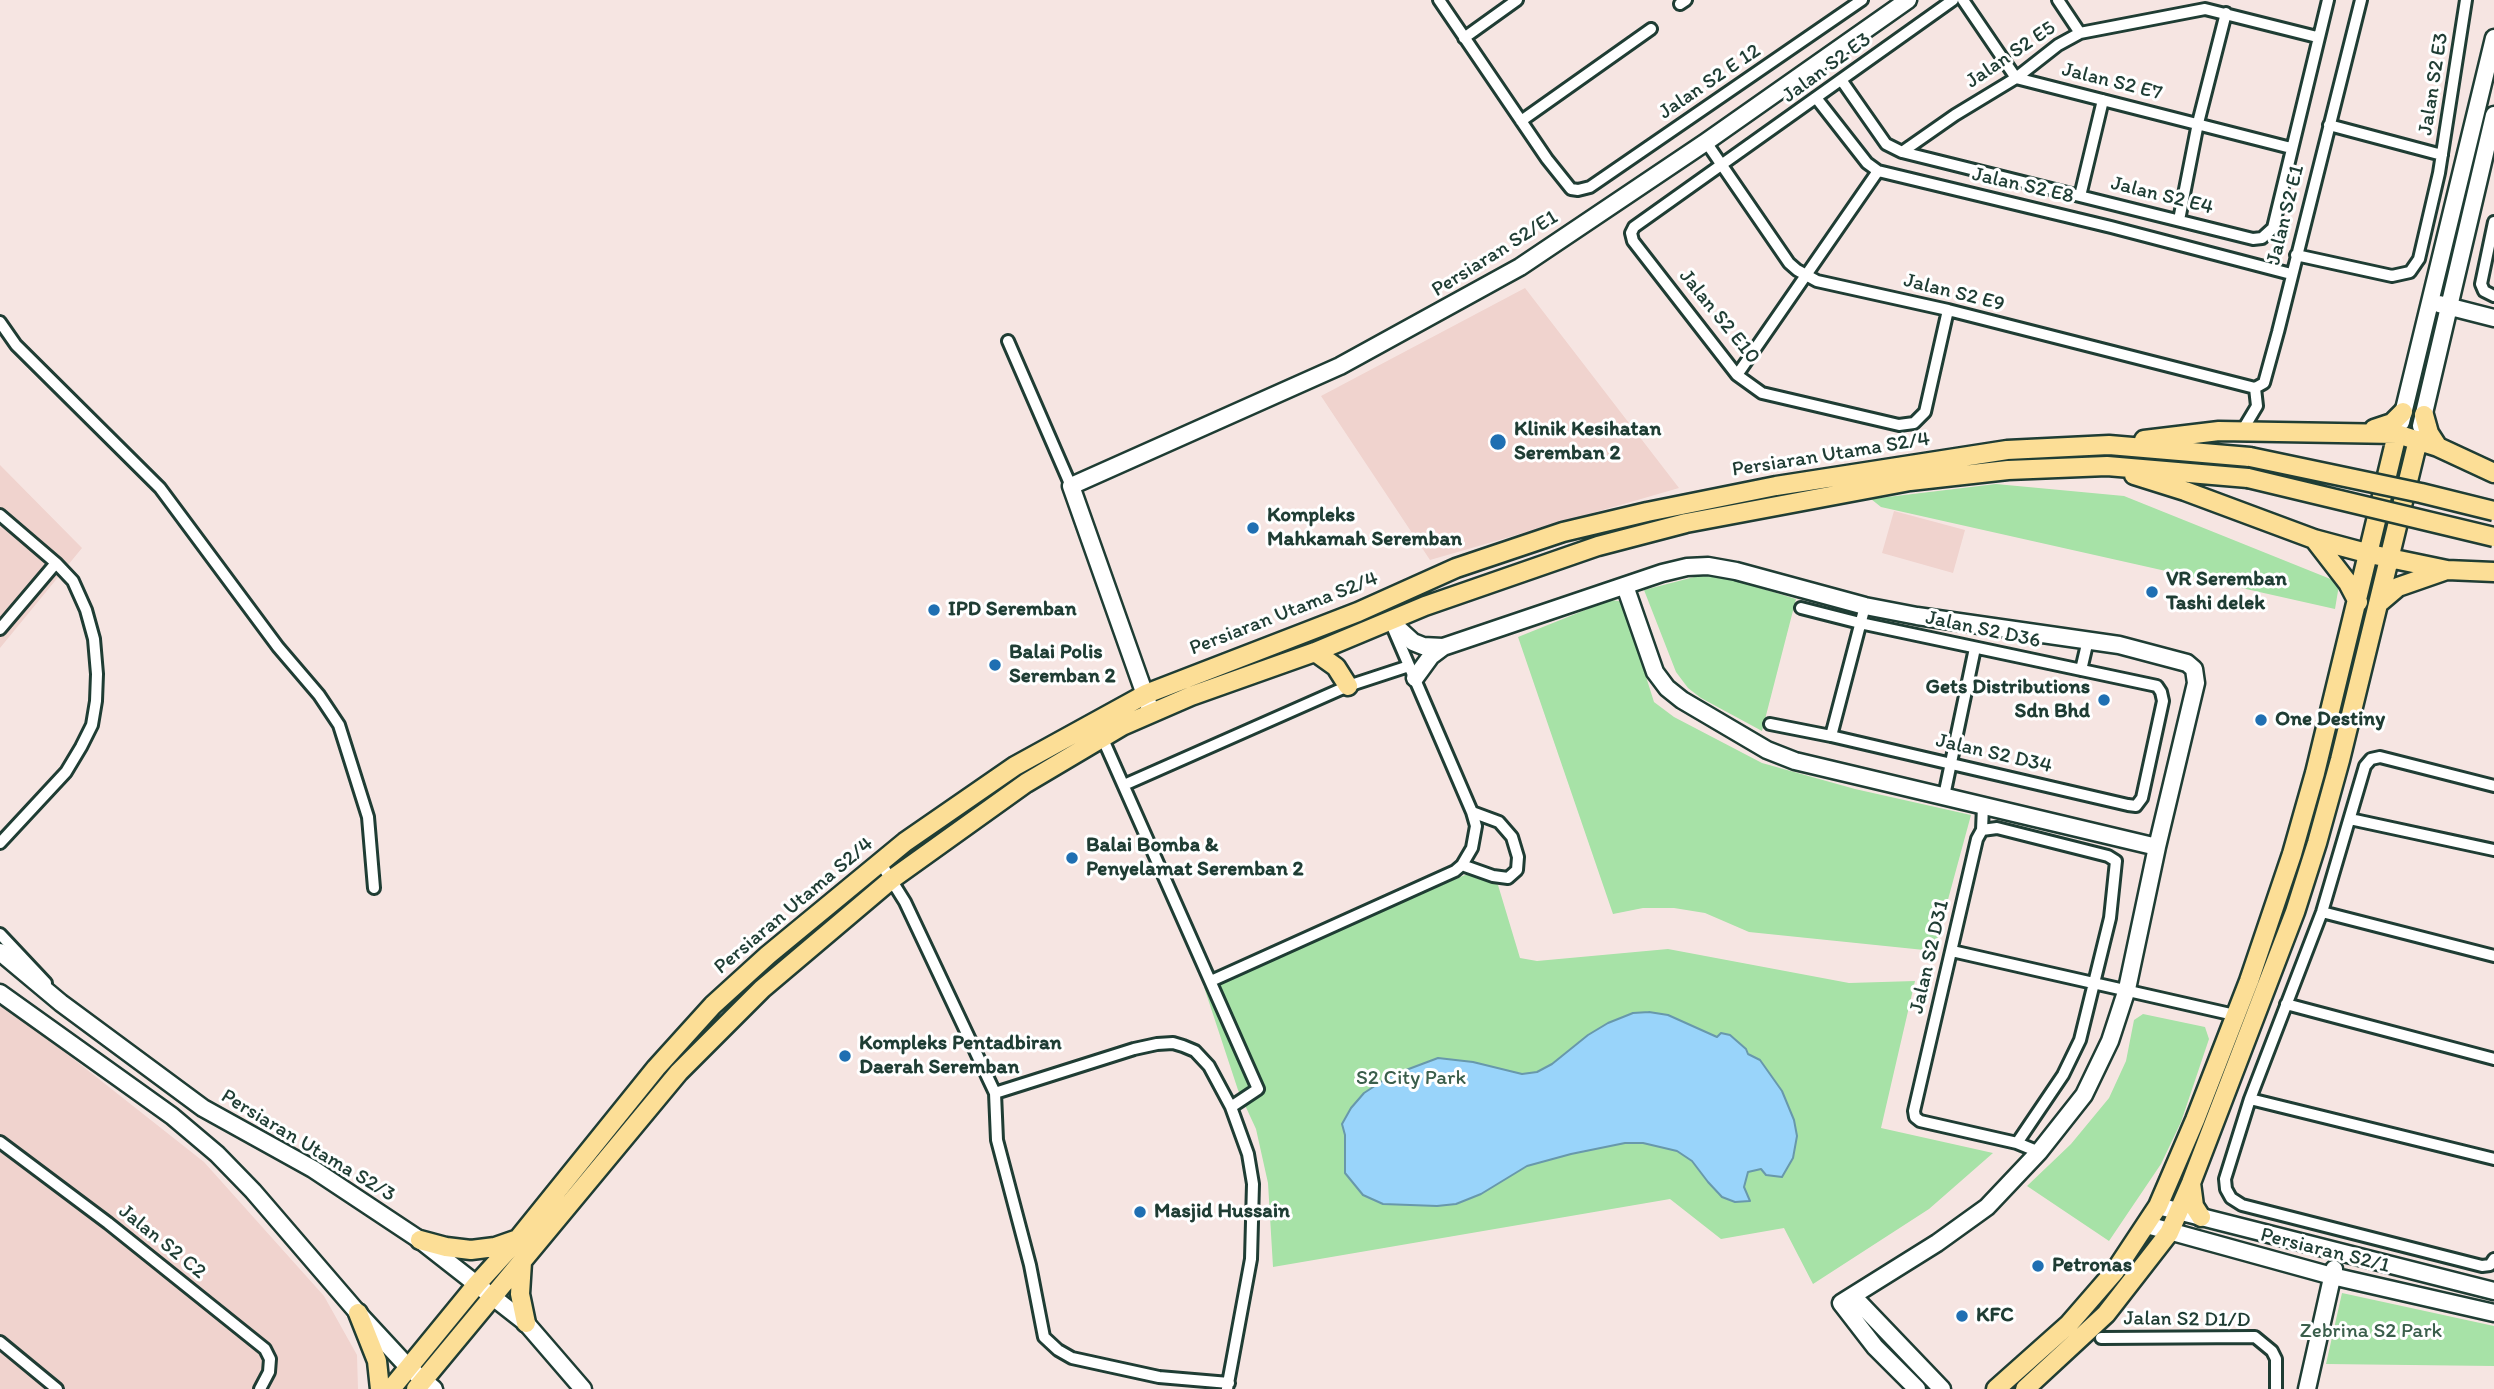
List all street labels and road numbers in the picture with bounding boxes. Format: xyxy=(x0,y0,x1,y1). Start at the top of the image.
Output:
street label: Jalan S2 E5 xyxy=(1961,16,2061,94)
street label: Jalan S2 E3 xyxy=(1778,27,1876,109)
street label: Jalan S2 E3 xyxy=(2413,31,2455,137)
street label: Jalan S2 E 12 xyxy=(1654,39,1766,125)
street label: Jalan S2 E7 xyxy=(2059,57,2165,107)
street label: Jalan S2 E8 xyxy=(1970,162,2076,210)
street label: Jalan S2 E1 xyxy=(2261,163,2311,267)
street label: Jalan S2 E4 xyxy=(2108,171,2216,221)
street label: Persiaran S2/E1 xyxy=(1427,205,1563,303)
street label: Jalan S2 E10 xyxy=(1673,264,1765,370)
street label: Jalan S2 E9 xyxy=(1901,268,2007,318)
street label: Persiaran Utama S2/4 xyxy=(1730,427,1932,483)
street label: Persiaran Utama S2/4 xyxy=(1186,566,1382,662)
street label: Jalan S2 D36 xyxy=(1923,606,2043,654)
street label: Jalan S2 D34 xyxy=(1933,728,2055,780)
street label: Persiaran Utama S2/4 xyxy=(709,832,879,980)
street label: Jalan S2 D31 xyxy=(1905,898,1955,1016)
street label: Persiaran Utama S2/3 xyxy=(216,1084,400,1208)
street label: Jalan S2 C2 xyxy=(113,1199,211,1285)
street label: Persiaran S2/1 xyxy=(2258,1223,2392,1279)
street label: Jalan S2 D1/D xyxy=(2123,1306,2251,1334)

